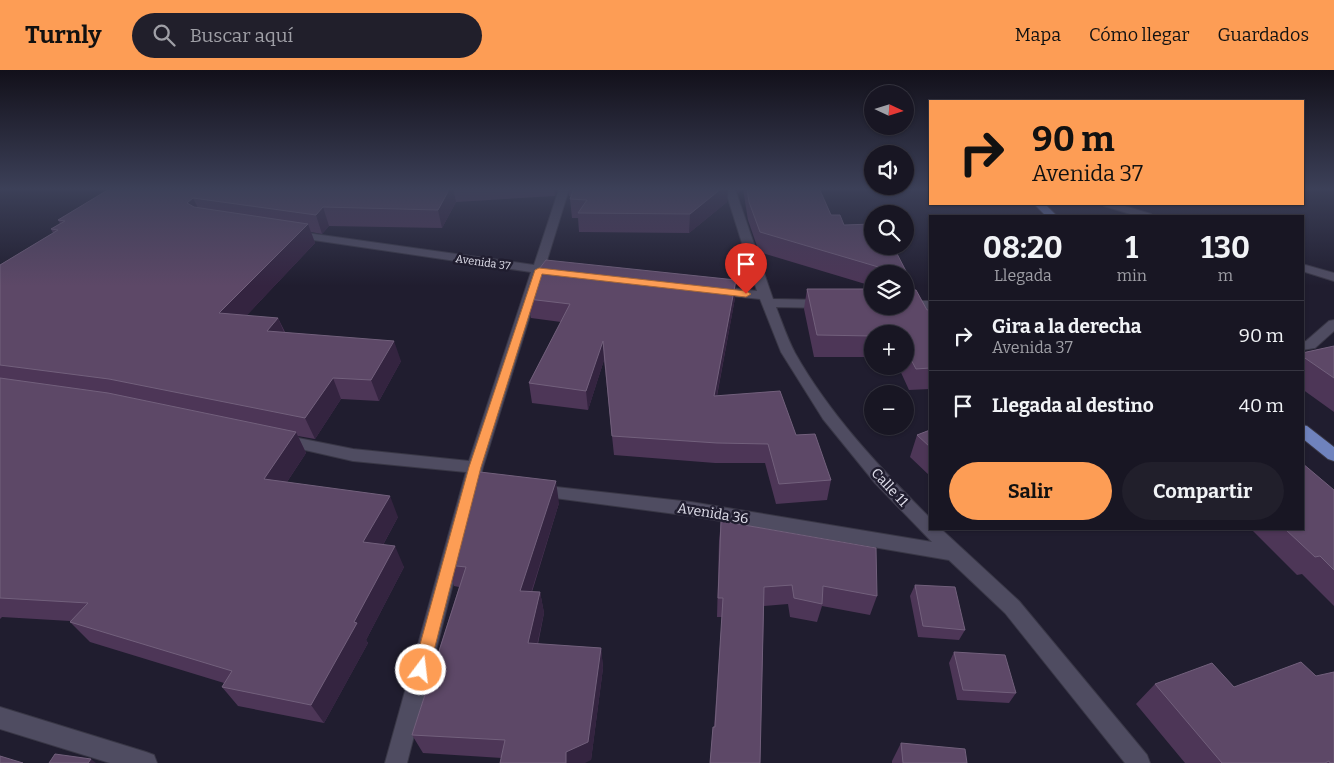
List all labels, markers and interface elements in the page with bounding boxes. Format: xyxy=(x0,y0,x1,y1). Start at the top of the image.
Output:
search box xyxy=(132,13,482,58)
text: Turnly xyxy=(25,21,102,49)
icon: search xyxy=(150,21,178,49)
text: Buscar aquí xyxy=(190,24,293,47)
text: Mapa xyxy=(1015,24,1061,46)
text: Cómo llegar xyxy=(1089,24,1190,46)
text: Guardados xyxy=(1218,24,1309,46)
north arrow xyxy=(864,85,914,135)
map controls xyxy=(864,85,914,435)
text: 90 m xyxy=(1032,118,1115,160)
icon: right xyxy=(949,120,1014,185)
button: sound xyxy=(864,145,914,195)
text: Avenida 37 xyxy=(1032,160,1143,187)
button: search xyxy=(864,205,914,255)
text: 08:20 xyxy=(983,230,1063,266)
text: 1 xyxy=(1125,230,1138,266)
text: 130 xyxy=(1201,230,1250,266)
pin xyxy=(725,243,767,294)
icon: arrive xyxy=(732,250,760,278)
street label: Avenida 37 xyxy=(455,252,512,273)
button: layers xyxy=(864,265,914,315)
text: Llegada xyxy=(994,266,1052,285)
text: min xyxy=(1117,266,1147,285)
text: m xyxy=(1218,266,1233,285)
text: Gira a la derecha xyxy=(992,315,1141,338)
icon: right xyxy=(949,322,977,350)
text: 90 m xyxy=(1239,324,1284,347)
button: + xyxy=(864,325,914,375)
text: Avenida 37 xyxy=(992,338,1073,357)
button: − xyxy=(864,385,914,435)
icon: arrive xyxy=(949,392,977,420)
text: Llegada al destino xyxy=(992,394,1154,417)
text: 40 m xyxy=(1239,394,1284,417)
button: Salir xyxy=(949,462,1112,520)
button: Compartir xyxy=(1122,462,1284,520)
street label: Calle 11 xyxy=(868,465,912,510)
street label: Avenida 36 xyxy=(676,499,750,528)
position arrow xyxy=(394,643,446,695)

